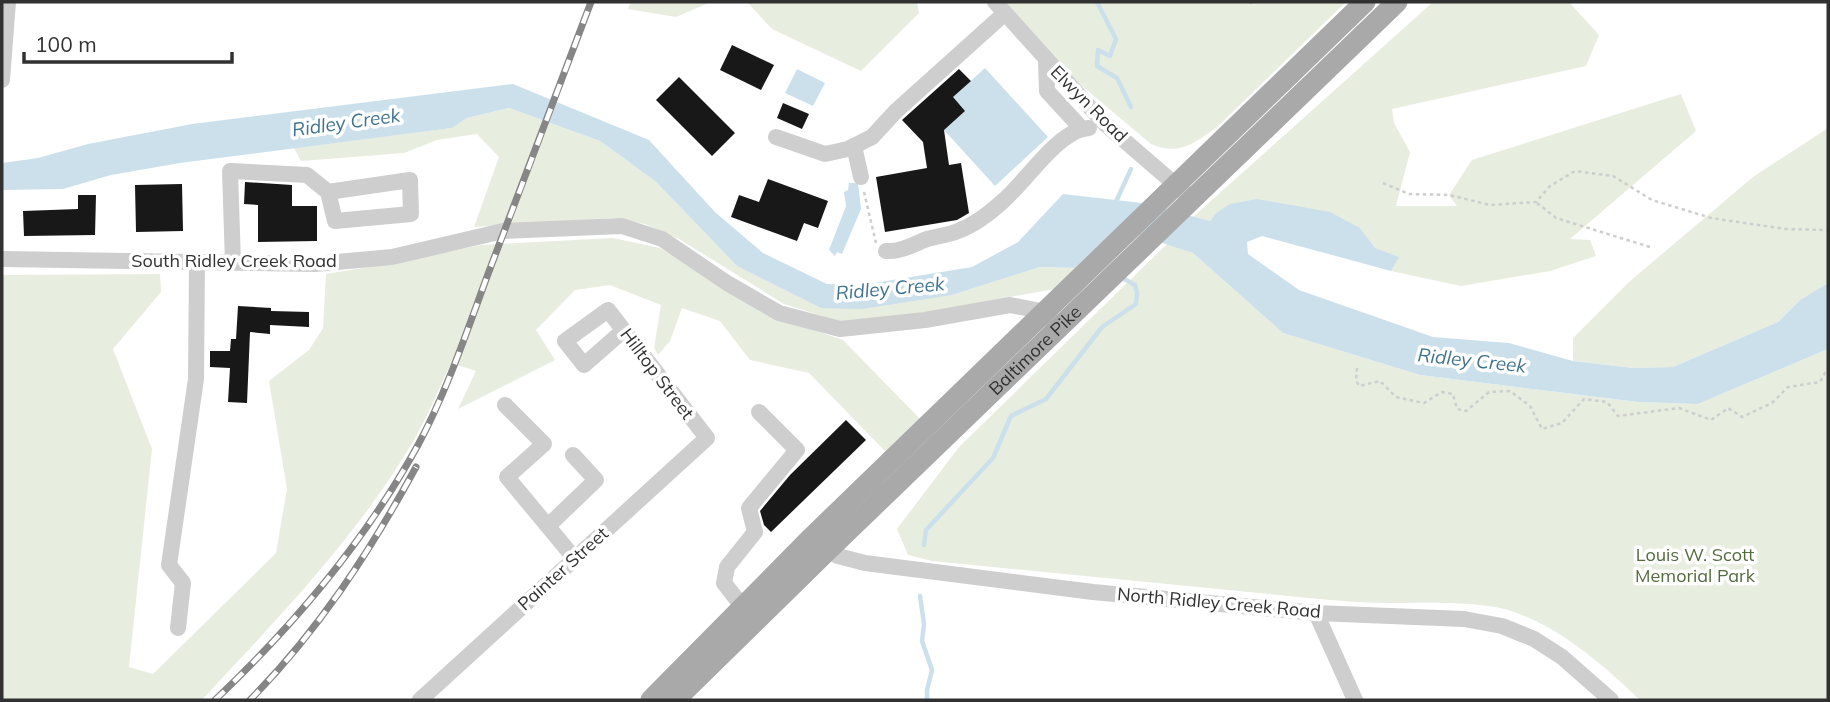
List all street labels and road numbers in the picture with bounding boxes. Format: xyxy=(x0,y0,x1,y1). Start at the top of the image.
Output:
street label: Elwyn Road xyxy=(1046,60,1133,147)
street label: South Ridley Creek Road xyxy=(131,249,337,272)
street label: Baltimore Pike xyxy=(984,300,1086,400)
street label: Hilltop Street xyxy=(616,323,699,424)
street label: Painter Street xyxy=(513,522,613,615)
street label: North Ridley Creek Road xyxy=(1116,582,1322,623)

